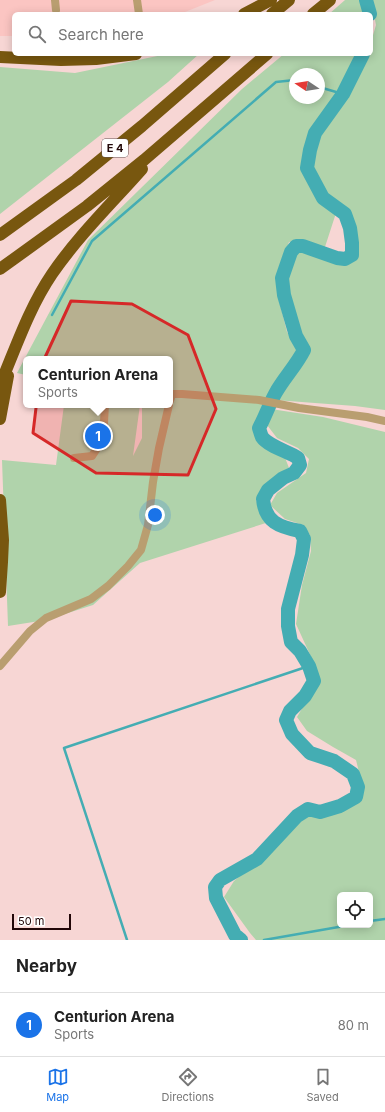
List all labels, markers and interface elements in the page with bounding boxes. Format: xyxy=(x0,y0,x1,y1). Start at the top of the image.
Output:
search box xyxy=(12,12,373,56)
icon: search xyxy=(26,23,48,45)
text: Search here xyxy=(58,25,144,44)
north arrow xyxy=(289,68,325,104)
road number: E 4 xyxy=(102,139,128,157)
popup xyxy=(23,356,173,408)
text: Centurion Arena xyxy=(38,365,158,384)
text: Sports xyxy=(38,384,78,400)
pin: 1 xyxy=(85,421,111,451)
your location xyxy=(145,505,165,525)
map controls xyxy=(337,892,373,928)
button: locate xyxy=(337,892,373,928)
scale bar xyxy=(12,912,71,931)
text: 50 m xyxy=(18,914,44,928)
text: Nearby xyxy=(16,956,77,976)
text: Centurion Arena xyxy=(54,1007,175,1026)
text: 1 xyxy=(26,1017,32,1033)
text: 80 m xyxy=(338,1017,369,1033)
text: Sports xyxy=(54,1026,94,1042)
tab: Map xyxy=(46,1066,69,1104)
tab: Directions xyxy=(162,1066,214,1104)
tab: Saved xyxy=(307,1066,339,1104)

